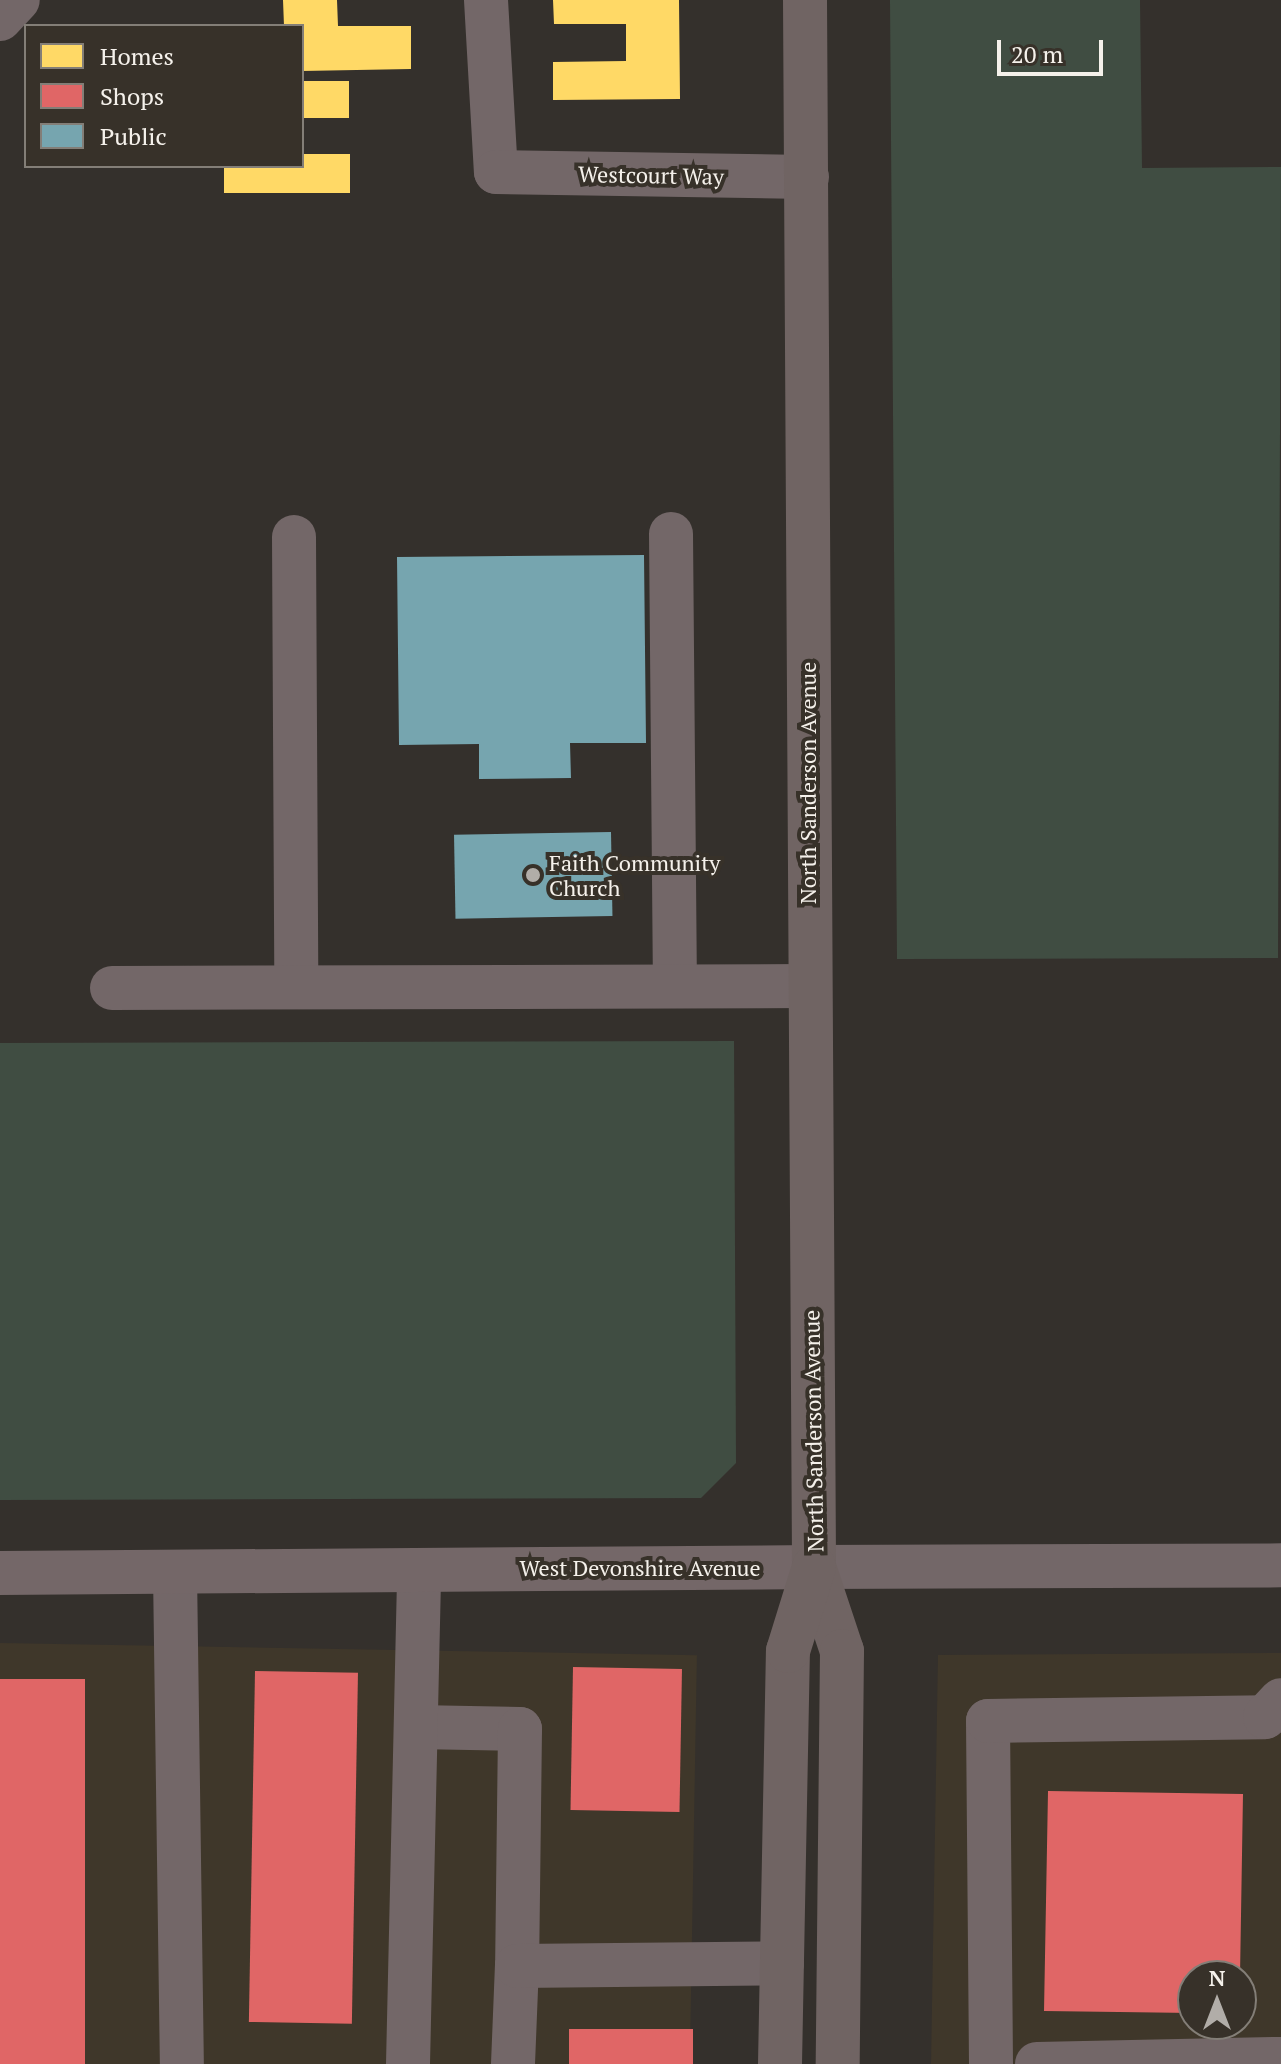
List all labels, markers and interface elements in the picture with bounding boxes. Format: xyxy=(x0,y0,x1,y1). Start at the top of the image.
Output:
legend xyxy=(24,24,304,168)
scale bar xyxy=(1001,24,1107,74)
text: 20 m xyxy=(1011,38,1063,70)
text: Homes xyxy=(100,40,174,72)
text: Shops xyxy=(100,80,164,112)
text: Public xyxy=(100,120,167,152)
street label: Westcourt Way xyxy=(578,161,724,189)
street label: North Sanderson Avenue xyxy=(795,662,821,904)
place label: Faith Community Church xyxy=(549,849,720,900)
marker: Faith Community Church xyxy=(524,866,542,884)
street label: North Sanderson Avenue xyxy=(798,1309,828,1553)
street label: West Devonshire Avenue xyxy=(519,1555,761,1581)
north arrow xyxy=(1177,1960,1257,2040)
text: N xyxy=(1209,1963,1225,1992)

